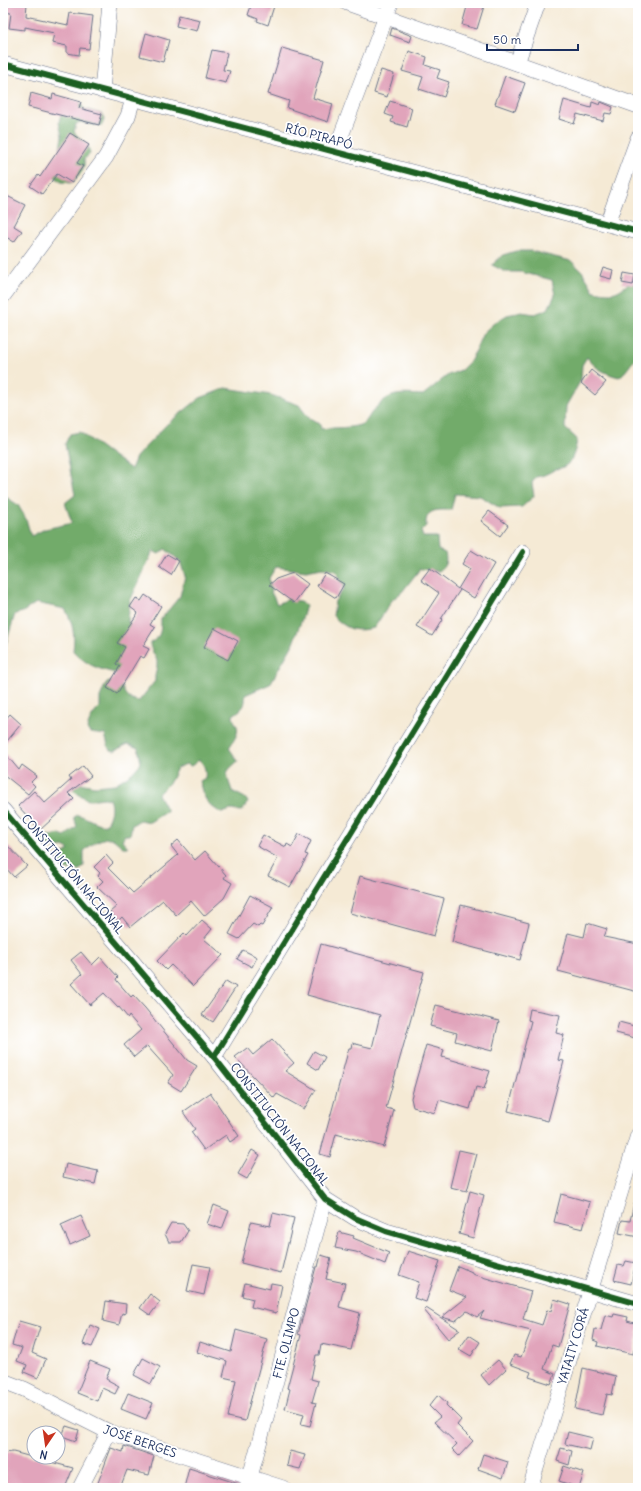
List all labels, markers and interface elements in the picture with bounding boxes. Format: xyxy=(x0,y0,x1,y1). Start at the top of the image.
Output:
scale bar xyxy=(487,26,578,52)
text: 50 m xyxy=(493,32,522,47)
street label: RÍO PIRAPÓ xyxy=(284,120,354,152)
street label: CONSTITUCIÓN NACIONAL xyxy=(18,811,128,937)
street label: CONSTITUCIÓN NACIONAL xyxy=(227,1059,333,1189)
street label: YATAITY CORÁ xyxy=(554,1305,592,1386)
street label: FTE. OLIMPO xyxy=(269,1306,303,1380)
street label: JOSÉ BERGES xyxy=(101,1421,179,1461)
north arrow xyxy=(26,1425,66,1465)
text: N xyxy=(38,1447,49,1462)

